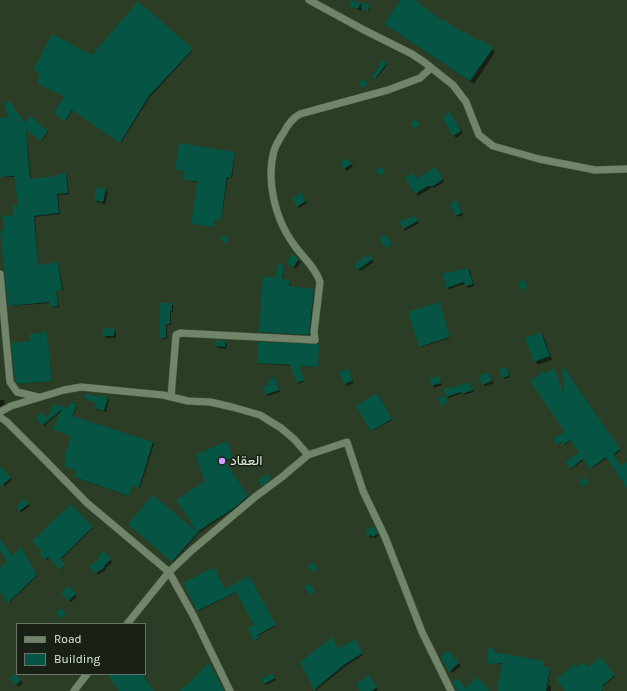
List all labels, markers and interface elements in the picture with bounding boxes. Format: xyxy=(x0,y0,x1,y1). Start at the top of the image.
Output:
place label: العقاد xyxy=(230,453,263,469)
marker: العقاد xyxy=(217,456,227,466)
legend xyxy=(16,623,146,675)
text: Road xyxy=(54,632,82,646)
text: Building xyxy=(54,652,100,666)

